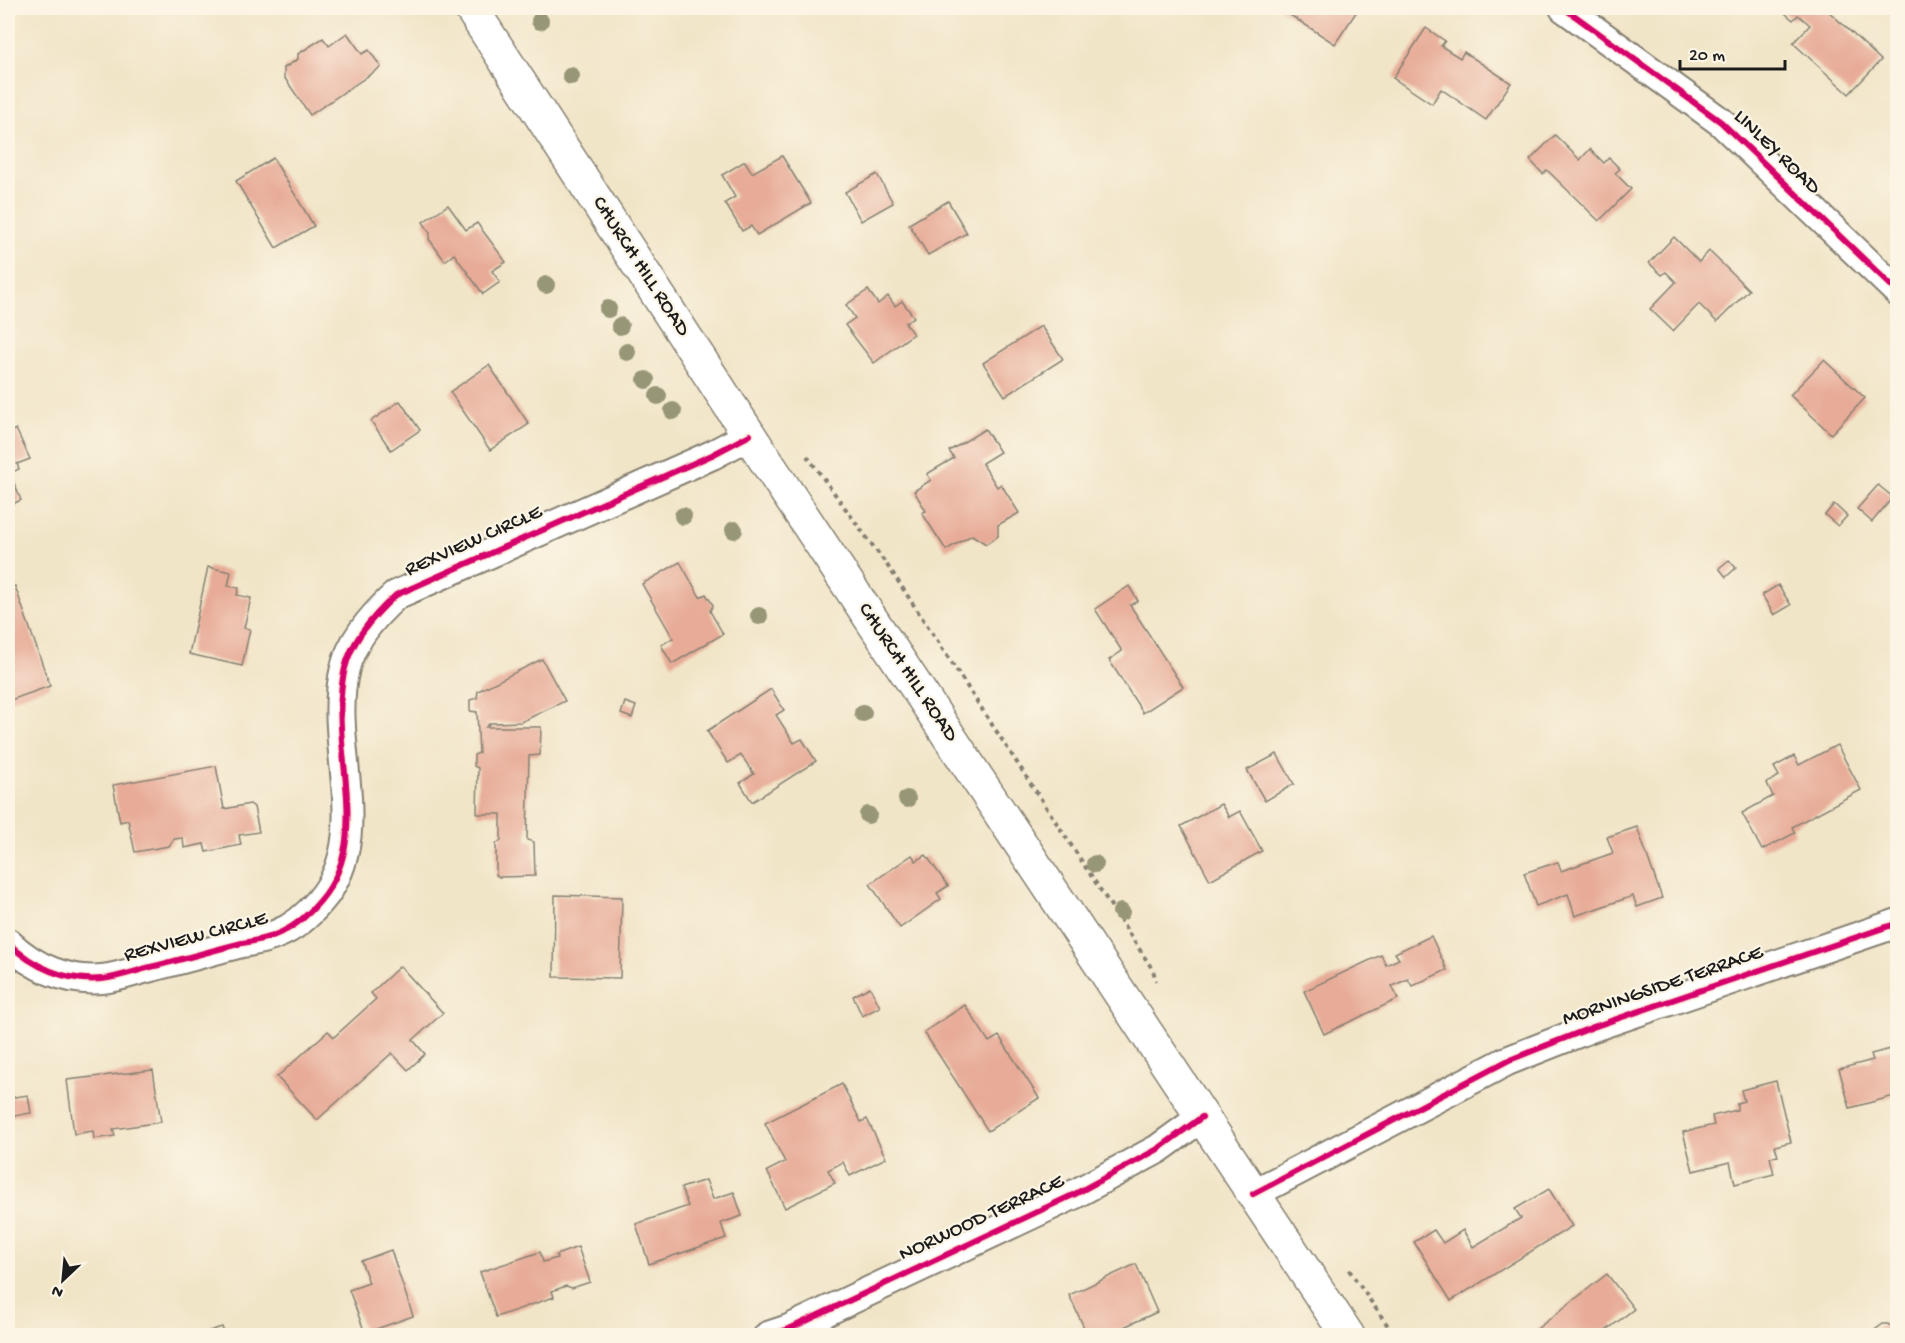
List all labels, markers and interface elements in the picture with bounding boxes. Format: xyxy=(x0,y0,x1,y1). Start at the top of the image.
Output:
scale bar xyxy=(1680,33,1785,71)
text: 20 m xyxy=(1689,46,1725,67)
street label: LINLEY ROAD xyxy=(1727,105,1825,201)
street label: CHURCH HILL ROAD xyxy=(585,192,695,342)
street label: REXVIEW CIRCLE xyxy=(402,500,547,583)
street label: CHURCH HILL ROAD xyxy=(851,599,963,747)
street label: REXVIEW CIRCLE xyxy=(122,907,271,969)
street label: MORNINGSIDE TERRACE xyxy=(1559,941,1767,1033)
street label: NORWOOD TERRACE xyxy=(896,1169,1069,1268)
north arrow xyxy=(33,1250,93,1310)
text: N xyxy=(49,1279,67,1301)

